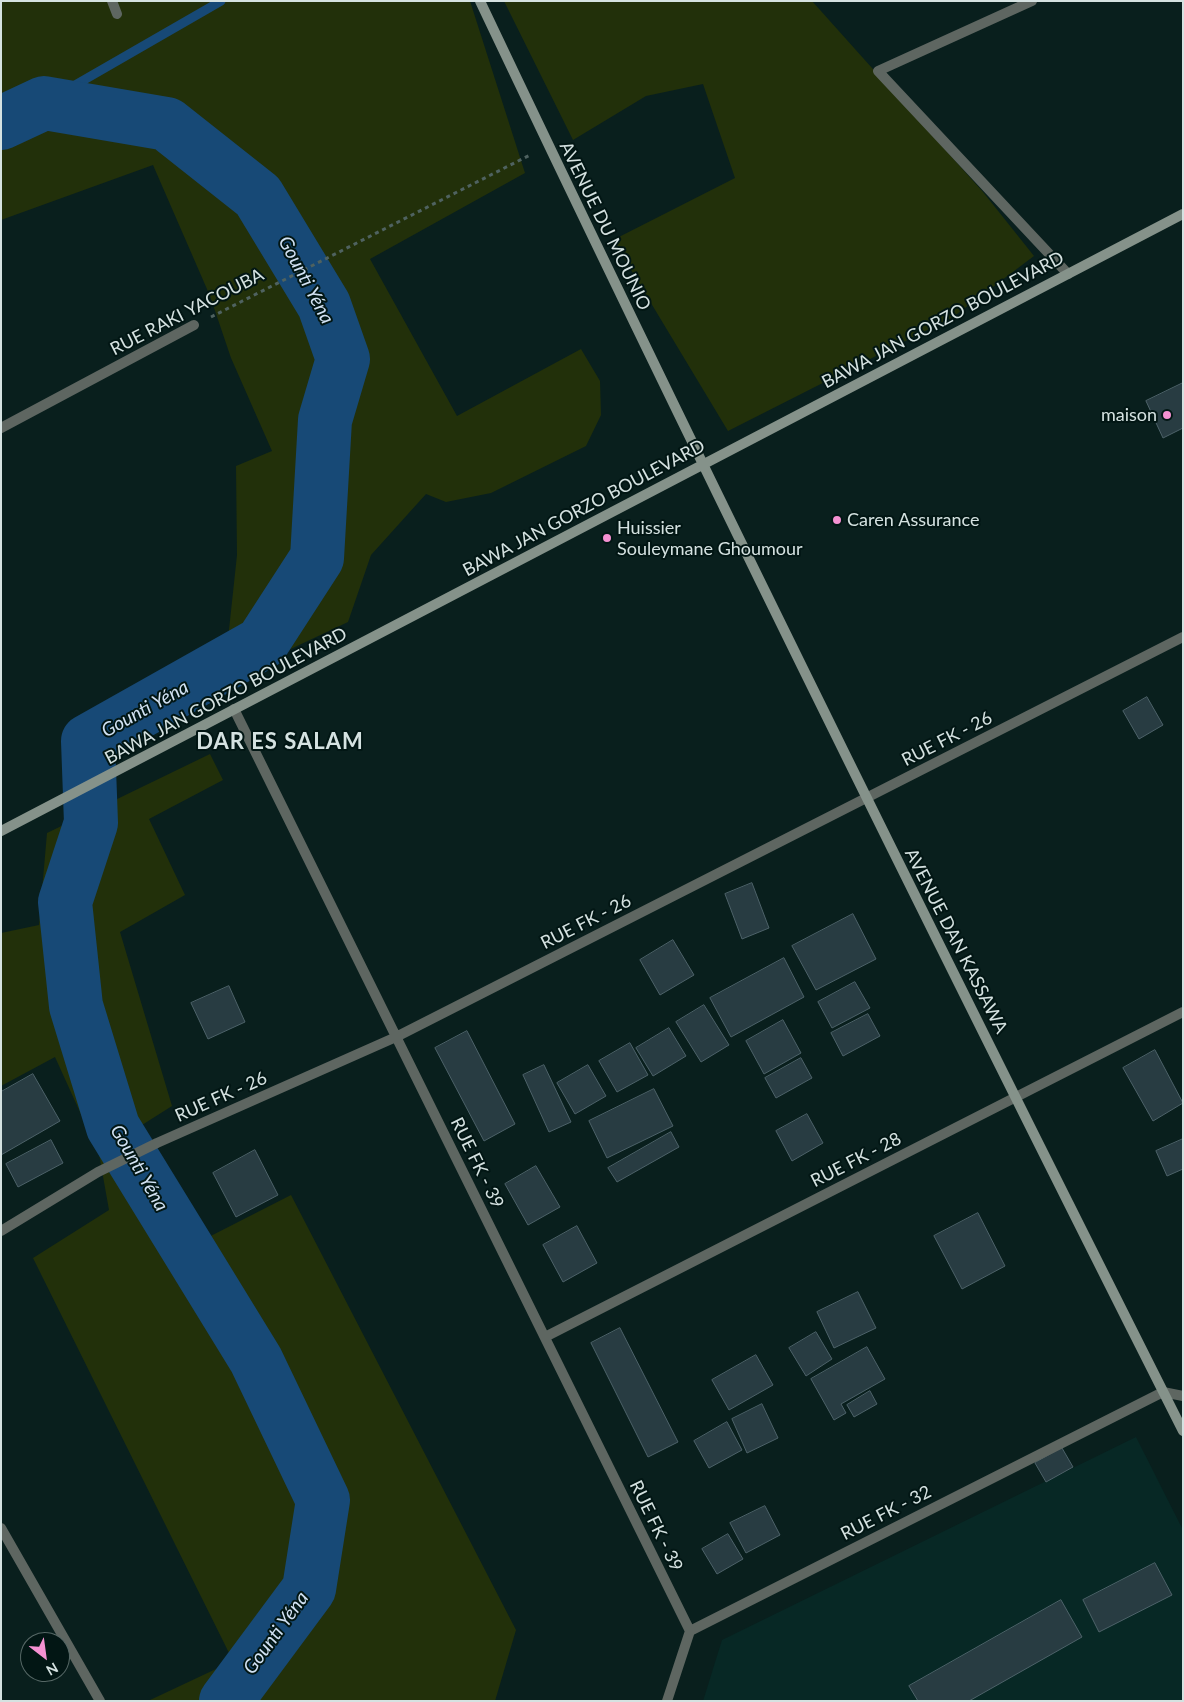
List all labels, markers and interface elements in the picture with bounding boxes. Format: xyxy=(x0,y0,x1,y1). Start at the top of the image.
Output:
street label: AVENUE DU MOUNIO xyxy=(555,138,655,314)
water label: Gounti Yéna xyxy=(273,232,339,328)
street label: BAWA JAN GORZO BOULEVARD xyxy=(818,247,1068,393)
street label: RUE RAKI YACOUBA xyxy=(107,264,267,360)
place label: maison xyxy=(1101,404,1157,426)
marker: maison xyxy=(1161,409,1173,421)
street label: BAWA JAN GORZO BOULEVARD xyxy=(459,435,709,581)
place label: Caren Assurance xyxy=(847,509,979,531)
marker: Caren Assurance xyxy=(831,514,843,526)
place label: Huissier Souleymane Ghoumour xyxy=(617,517,803,560)
marker: Huissier Souleymane Ghoumour xyxy=(601,532,613,544)
street label: BAWA JAN GORZO BOULEVARD xyxy=(101,623,351,769)
water label: Gounti Yéna xyxy=(97,676,193,742)
street label: RUE FK - 26 xyxy=(898,707,996,771)
district label: DAR ES SALAM xyxy=(195,729,365,755)
street label: AVENUE DAN KASSAWA xyxy=(900,845,1012,1037)
street label: RUE FK - 26 xyxy=(537,890,635,954)
street label: RUE FK - 26 xyxy=(172,1067,270,1127)
street label: RUE FK - 39 xyxy=(446,1114,508,1212)
water label: Gounti Yéna xyxy=(105,1121,173,1215)
street label: RUE FK - 28 xyxy=(807,1128,905,1192)
street label: RUE FK - 39 xyxy=(625,1477,687,1575)
street label: RUE FK - 32 xyxy=(837,1481,935,1545)
water label: Gounti Yéna xyxy=(239,1587,313,1679)
north arrow xyxy=(20,1632,70,1682)
text: N xyxy=(43,1659,61,1680)

